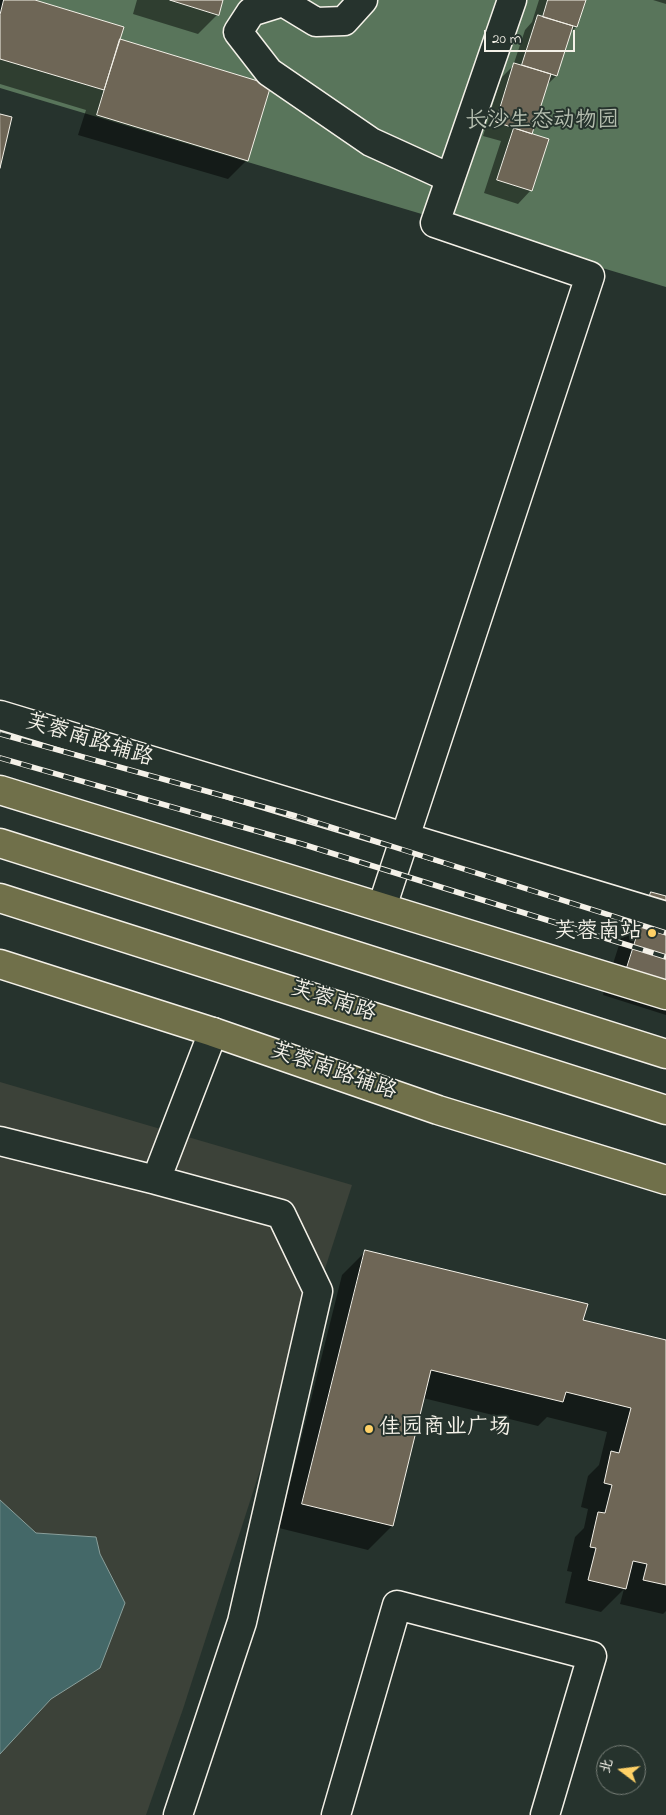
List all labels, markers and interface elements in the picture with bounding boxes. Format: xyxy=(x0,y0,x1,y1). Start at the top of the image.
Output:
scale bar xyxy=(486,20,577,52)
text: 20 m xyxy=(492,28,521,50)
park label: 长沙生态动物园 xyxy=(465,109,619,135)
street label: 芙蓉南路辅路 xyxy=(22,710,156,774)
place label: 芙蓉南站 xyxy=(554,920,642,946)
marker: 芙蓉南站 xyxy=(646,927,658,939)
street label: 芙蓉南路 xyxy=(287,977,379,1029)
street label: 芙蓉南路辅路 xyxy=(266,1039,400,1107)
place label: 佳园商业广场 xyxy=(379,1416,511,1442)
marker: 佳园商业广场 xyxy=(363,1423,375,1435)
north arrow xyxy=(596,1745,646,1795)
text: 北 xyxy=(595,1757,619,1776)

